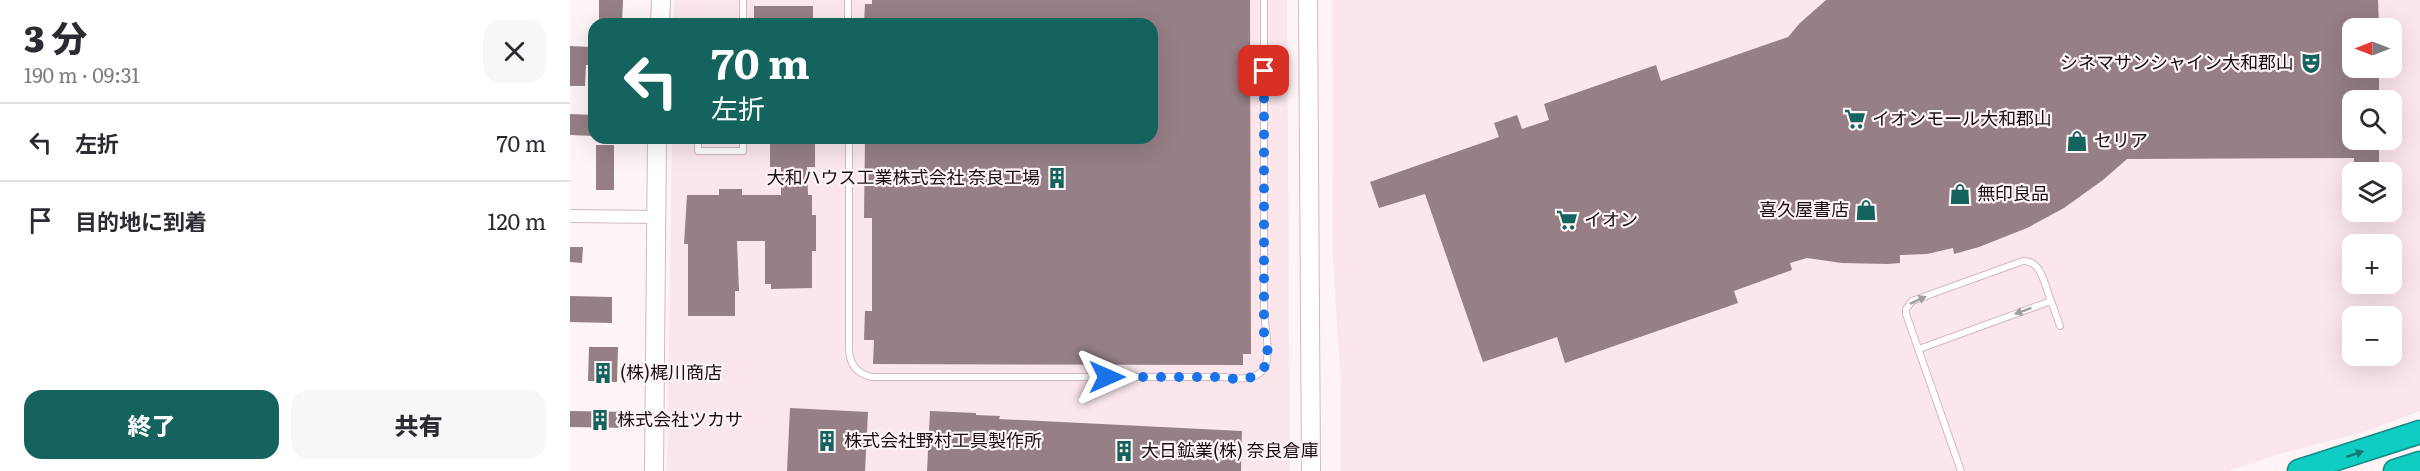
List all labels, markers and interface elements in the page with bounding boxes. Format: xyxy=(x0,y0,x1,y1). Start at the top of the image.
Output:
text: 3 分 xyxy=(24,10,88,63)
north arrow xyxy=(2342,18,2402,78)
map controls xyxy=(2342,18,2402,366)
button: close xyxy=(483,20,546,83)
text: 70 m xyxy=(711,30,810,92)
icon: left xyxy=(612,42,690,120)
pin xyxy=(1238,45,1289,96)
place label: シネマサンシャイン大和郡山 xyxy=(2060,48,2294,75)
theatre icon: シネマサンシャイン大和郡山 xyxy=(2299,51,2323,75)
icon: arrive xyxy=(1247,54,1280,87)
text: 190 m · 09:31 xyxy=(24,59,140,89)
text: 左折 xyxy=(711,87,765,127)
button: search xyxy=(2342,90,2402,150)
place label: イオンモール大和郡山 xyxy=(1872,104,2052,131)
supermarket icon: イオンモール大和郡山 xyxy=(1843,107,1867,131)
icon: left xyxy=(24,126,57,159)
text: 左折 xyxy=(75,126,119,159)
text: 70 m xyxy=(496,126,546,159)
place label: セリア xyxy=(2094,126,2148,153)
shop icon: セリア xyxy=(2065,129,2089,153)
button: layers xyxy=(2342,162,2402,222)
place label: 大和ハウス工業株式会社 奈良工場 xyxy=(766,163,1040,190)
building icon: 大和ハウス工業株式会社 奈良工場 xyxy=(1045,166,1069,190)
place label: 無印良品 xyxy=(1977,179,2049,206)
shop icon: 無印良品 xyxy=(1948,182,1972,206)
place label: 喜久屋書店 xyxy=(1759,195,1849,222)
shop icon: 喜久屋書店 xyxy=(1854,198,1878,222)
icon: arrive xyxy=(24,204,57,237)
text: 目的地に到着 xyxy=(75,204,207,237)
text: 120 m xyxy=(487,204,546,237)
place label: イオン xyxy=(1584,205,1638,232)
supermarket icon: イオン xyxy=(1555,208,1579,232)
button: + xyxy=(2342,234,2402,294)
one-way arrow xyxy=(1909,295,1926,304)
one-way arrow xyxy=(2014,306,2032,316)
button: − xyxy=(2342,306,2402,366)
position arrow xyxy=(1075,345,1139,409)
place label: (株)梶川商店 xyxy=(620,358,722,385)
building icon: (株)梶川商店 xyxy=(591,361,615,385)
button: 終了 xyxy=(24,390,279,459)
button: 共有 xyxy=(291,390,546,459)
place label: 株式会社ツカサ xyxy=(617,405,743,432)
building icon: 株式会社ツカサ xyxy=(588,408,612,432)
place label: 株式会社野村工具製作所 xyxy=(844,426,1042,453)
building icon: 株式会社野村工具製作所 xyxy=(815,429,839,453)
place label: 大日鉱業(株) 奈良倉庫 xyxy=(1141,436,1319,463)
building icon: 大日鉱業(株) 奈良倉庫 xyxy=(1112,439,1136,463)
one-way arrow xyxy=(2346,449,2364,458)

